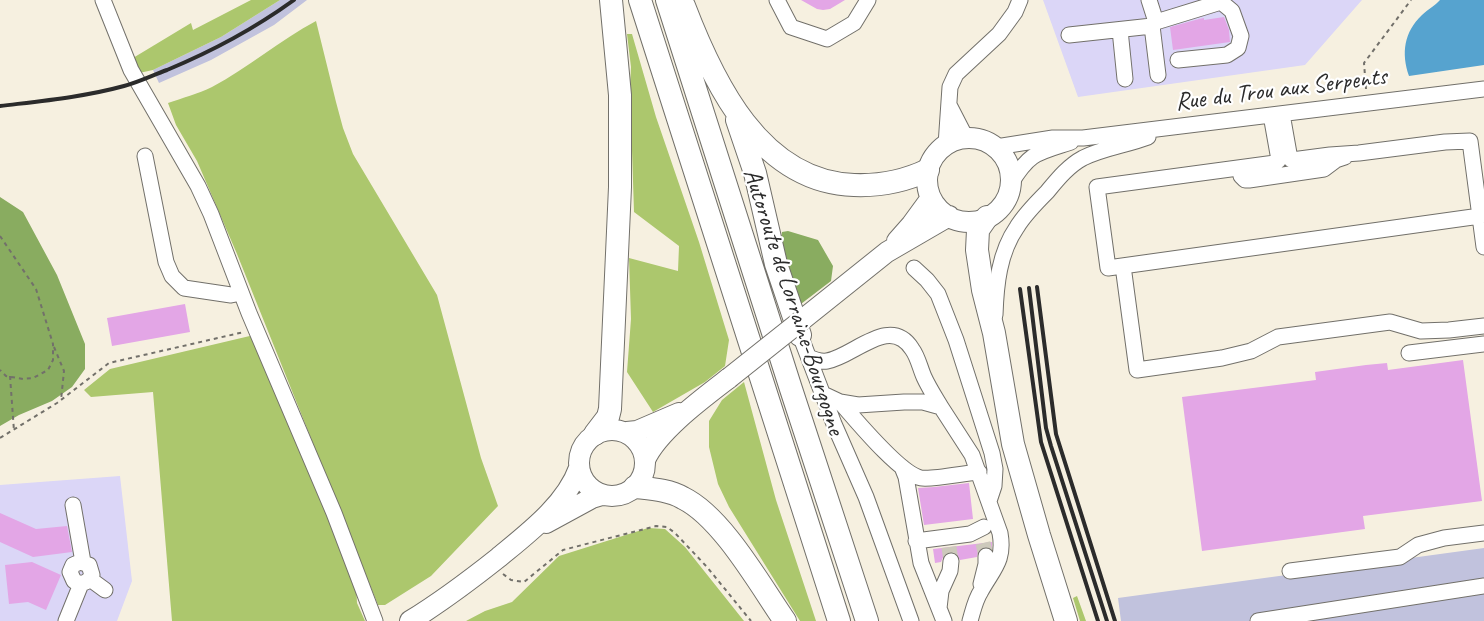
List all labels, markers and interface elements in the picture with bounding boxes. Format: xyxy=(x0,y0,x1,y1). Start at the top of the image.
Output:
street label: Rue du Trou aux Serpents xyxy=(1174,62,1388,118)
street label: Autoroute de Lorraine-Bourgogne xyxy=(736,165,850,439)

